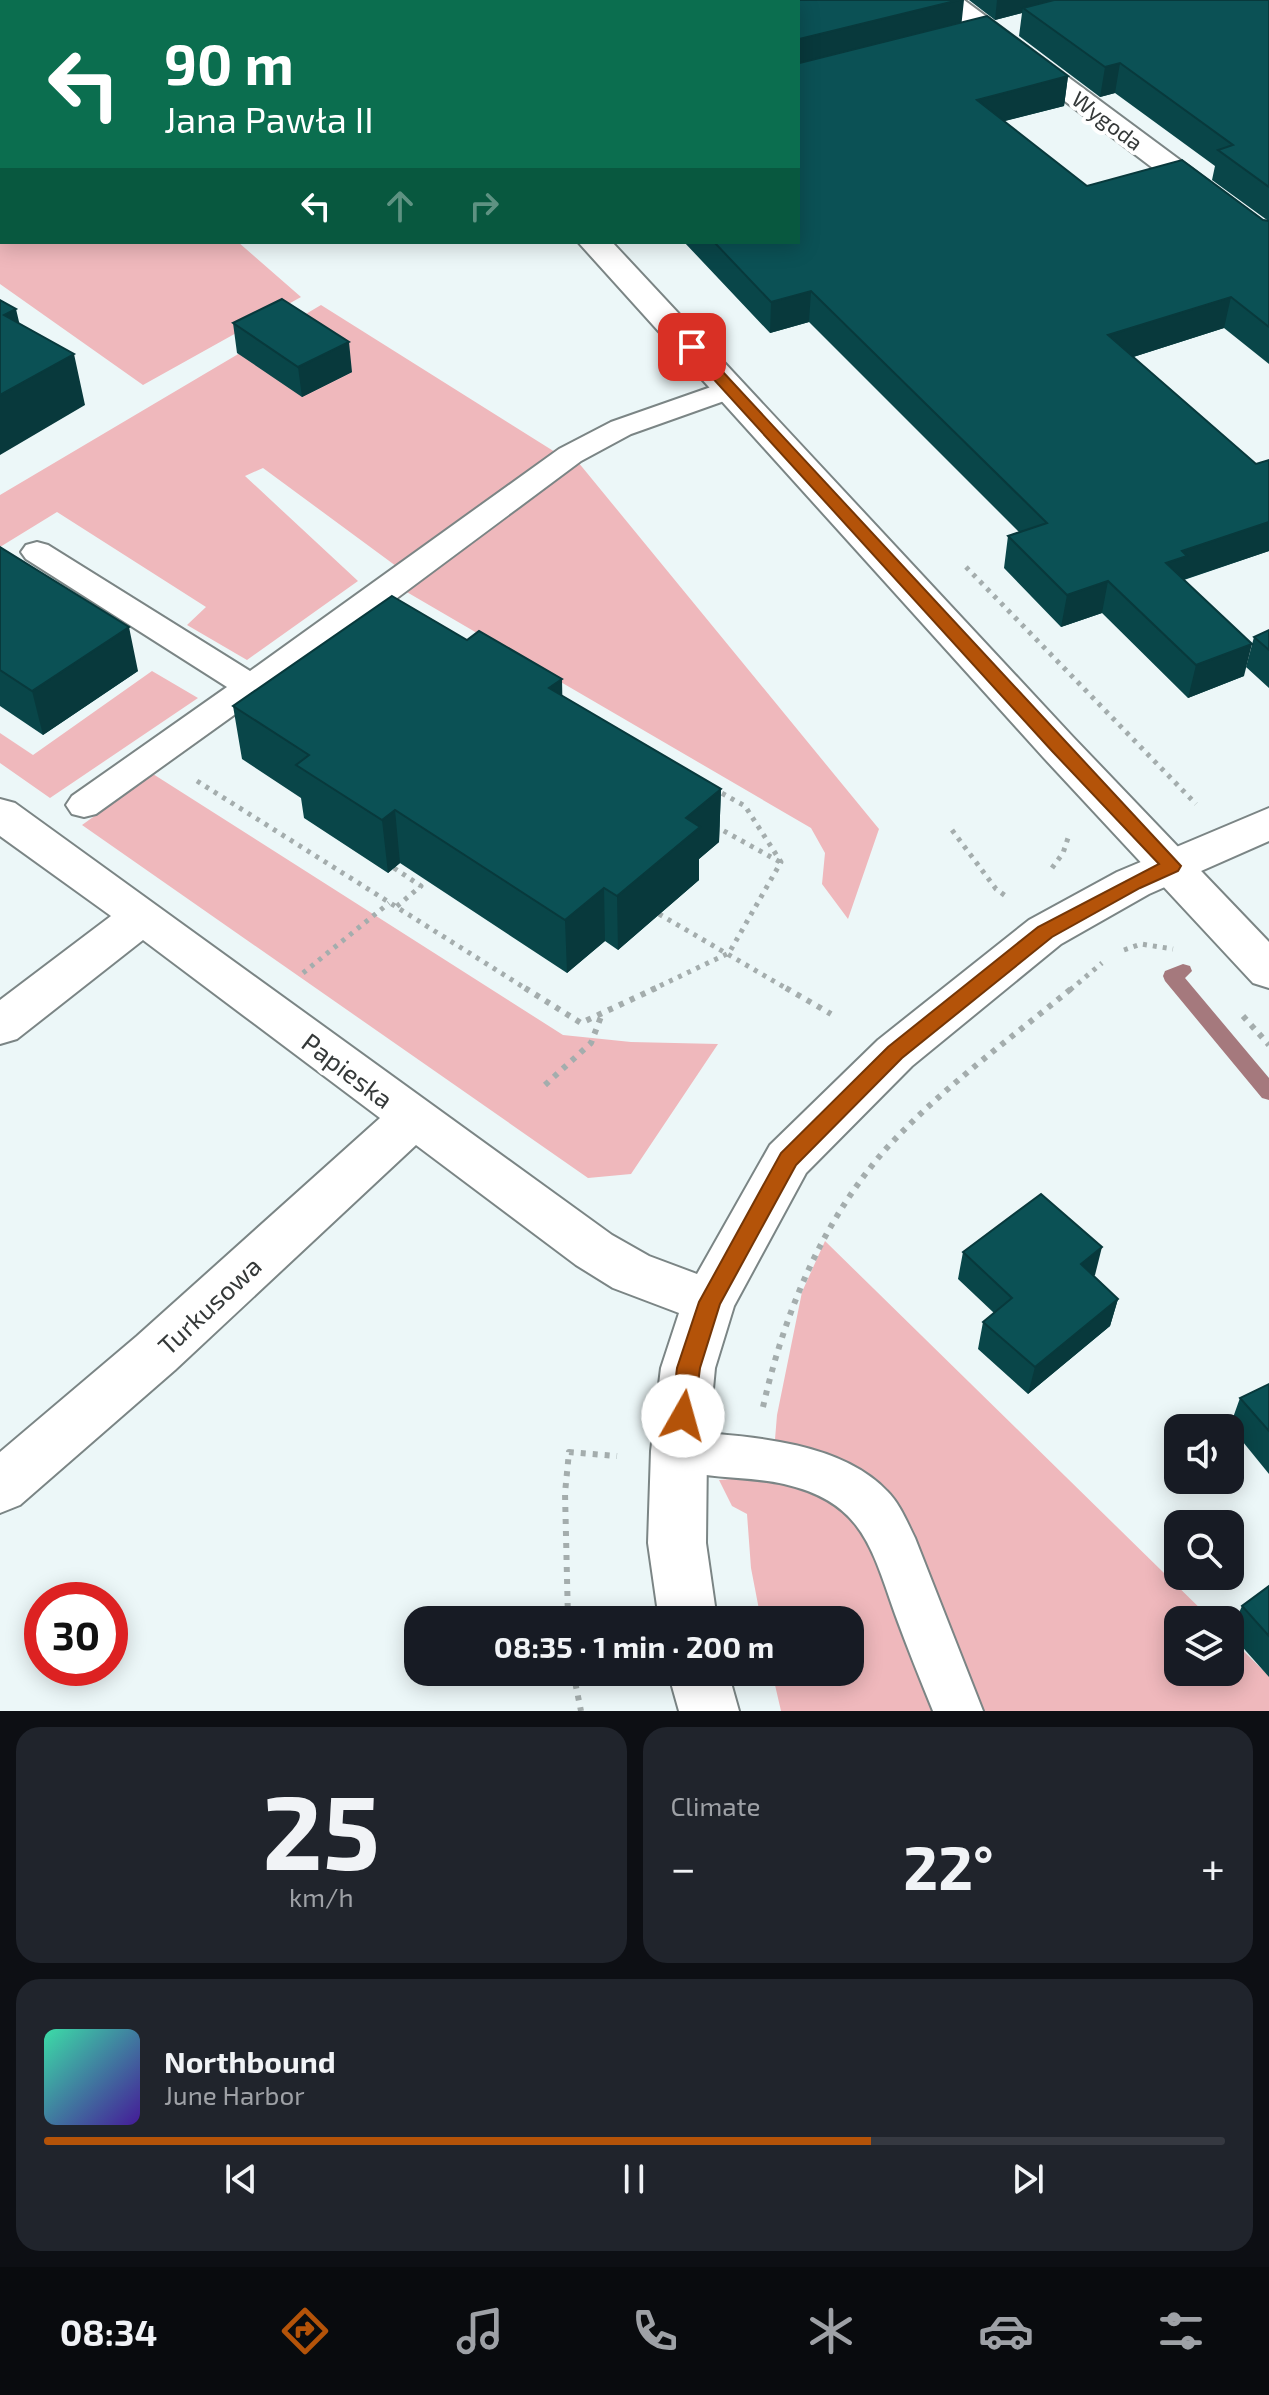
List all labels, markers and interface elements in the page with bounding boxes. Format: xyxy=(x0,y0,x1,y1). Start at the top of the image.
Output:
text: 90 m xyxy=(164,29,294,96)
icon: left xyxy=(32,32,136,136)
street label: Wygoda xyxy=(1068,85,1148,155)
text: Jana Pawła II xyxy=(164,97,374,140)
icon: left xyxy=(294,184,338,228)
icon: ahead xyxy=(378,184,422,228)
icon: right xyxy=(462,184,506,228)
pin xyxy=(658,313,726,381)
icon: arrive xyxy=(670,325,714,369)
street label: Papieska xyxy=(296,1026,400,1114)
street label: Turkusowa xyxy=(151,1249,267,1361)
position arrow xyxy=(641,1374,725,1458)
map controls xyxy=(1164,1414,1244,1686)
button: sound xyxy=(1164,1414,1244,1494)
button: search xyxy=(1164,1510,1244,1590)
speed limit sign: 30 xyxy=(24,1582,128,1686)
button: layers xyxy=(1164,1606,1244,1686)
text: 08:35 · 1 min · 200 m xyxy=(494,1628,774,1664)
text: 25 xyxy=(262,1766,380,1891)
text: Climate xyxy=(671,1790,760,1821)
text: 22° xyxy=(903,1830,994,1902)
text: − xyxy=(671,1840,696,1893)
text: + xyxy=(1201,1840,1225,1893)
text: km/h xyxy=(289,1881,354,1912)
text: Northbound xyxy=(164,2043,336,2079)
text: June Harbor xyxy=(164,2079,305,2110)
icon: previous xyxy=(219,2157,263,2201)
icon: pause xyxy=(612,2157,656,2201)
icon: next xyxy=(1006,2157,1050,2201)
icon: directions xyxy=(277,2303,333,2359)
icon: music xyxy=(452,2303,508,2359)
icon: phone xyxy=(627,2303,683,2359)
icon: climate xyxy=(803,2303,859,2359)
icon: car xyxy=(978,2303,1034,2359)
icon: filters xyxy=(1153,2303,1209,2359)
text: 08:34 xyxy=(60,2310,157,2353)

